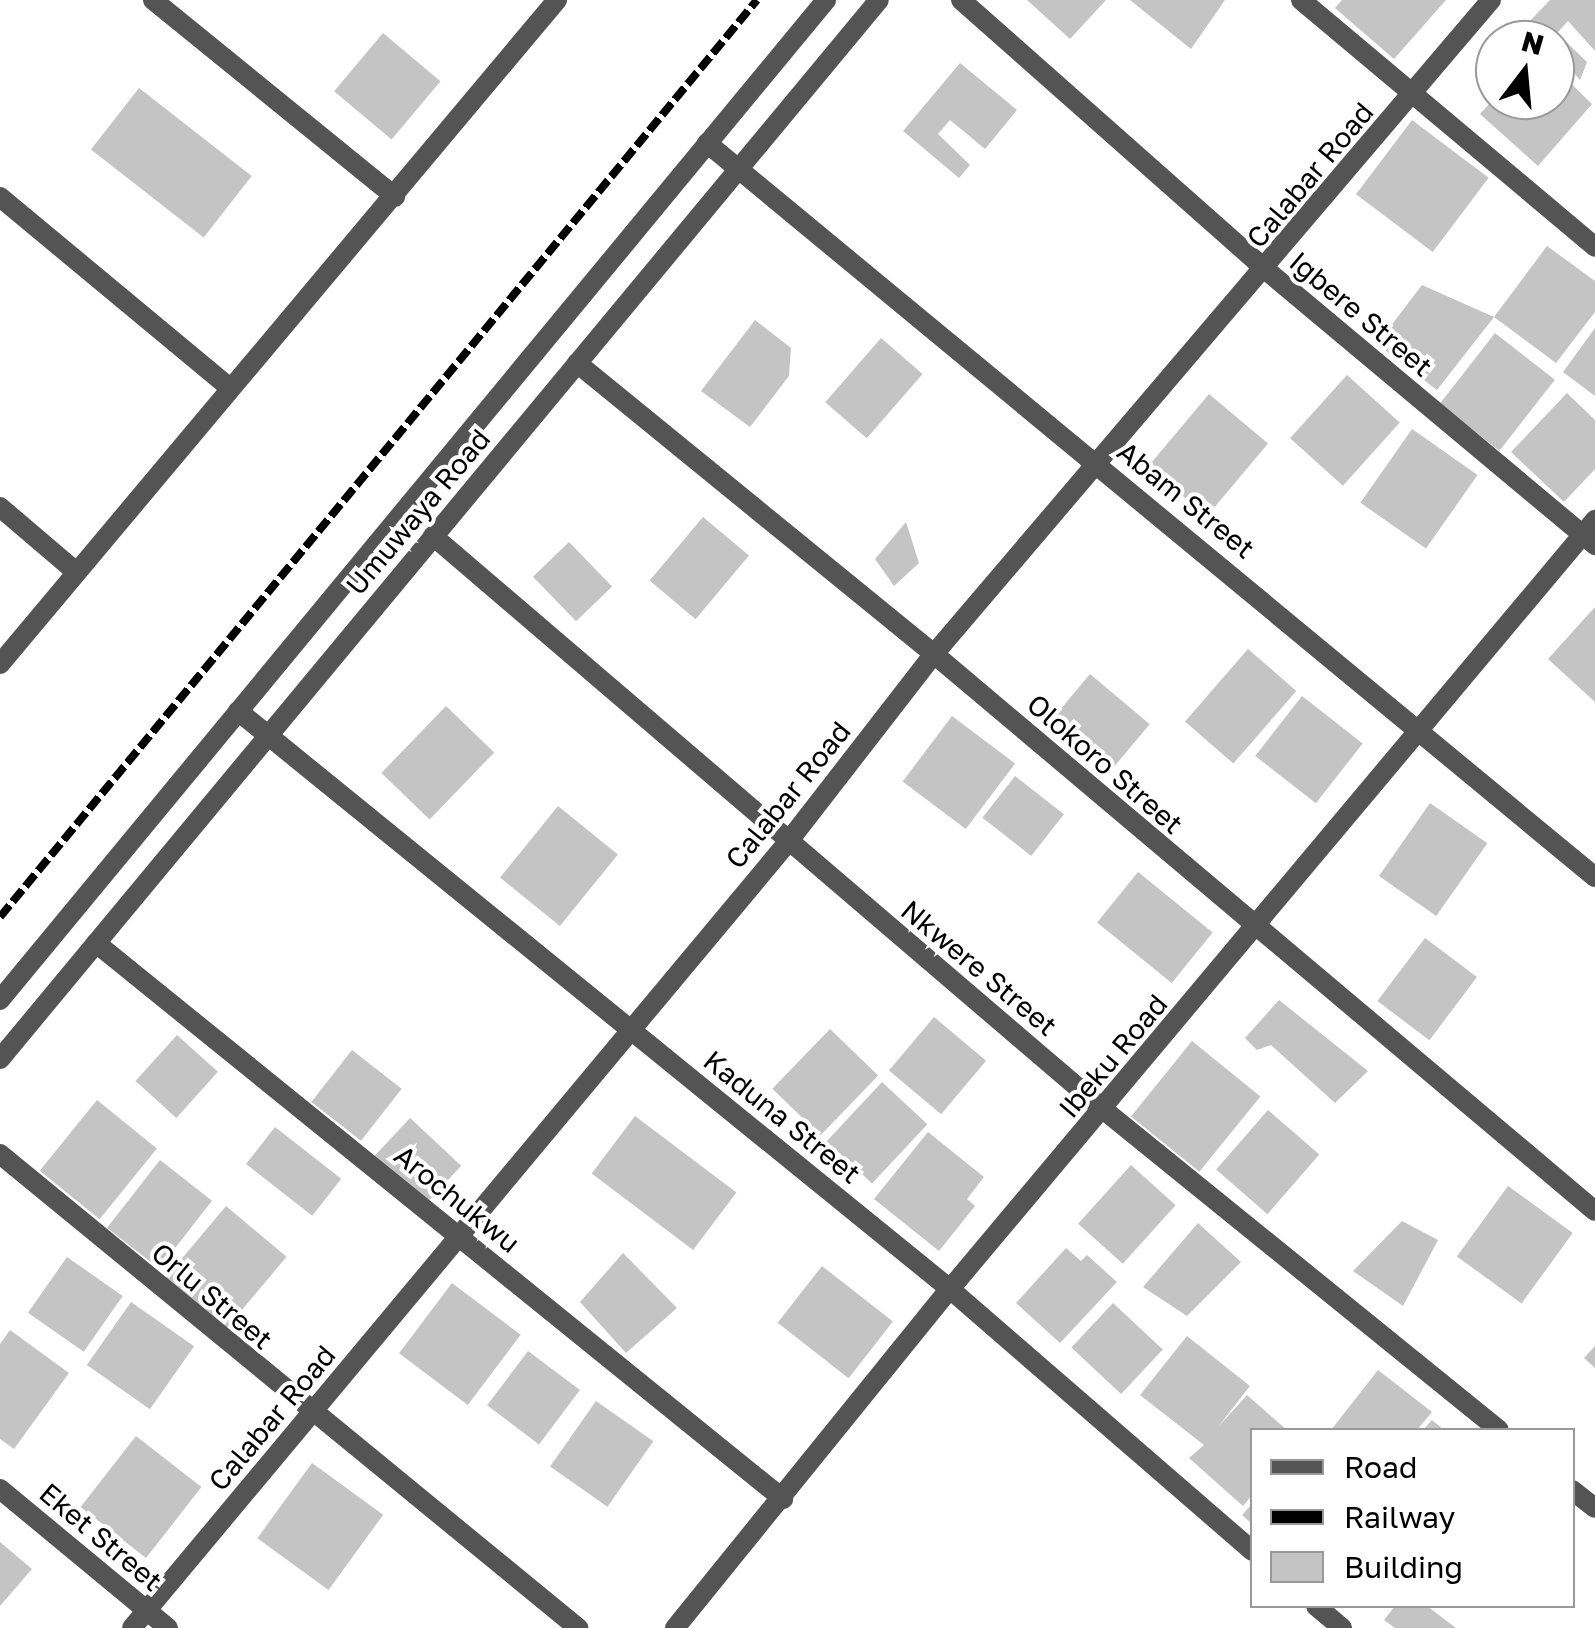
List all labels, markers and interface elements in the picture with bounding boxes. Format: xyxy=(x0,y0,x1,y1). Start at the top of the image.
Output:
north arrow xyxy=(1475,20,1575,120)
text: N xyxy=(1518,24,1548,61)
street label: Calabar Road xyxy=(1240,96,1380,254)
street label: Igbere Street xyxy=(1283,244,1439,384)
street label: Umuwaya Road xyxy=(339,422,497,602)
street label: Abam Street xyxy=(1111,435,1261,565)
street label: Olokoro Street xyxy=(1020,687,1190,841)
street label: Calabar Road xyxy=(719,715,857,875)
street label: Nkwere Street xyxy=(894,893,1064,1043)
street label: Ibeku Road xyxy=(1052,988,1174,1124)
street label: Kaduna Street xyxy=(697,1044,867,1190)
street label: Arochukwu xyxy=(388,1138,526,1260)
street label: Orlu Street xyxy=(145,1236,279,1356)
street label: Calabar Road xyxy=(202,1339,342,1497)
legend xyxy=(1250,1428,1575,1608)
text: Road xyxy=(1344,1449,1418,1485)
street label: Eket Street xyxy=(33,1476,169,1598)
text: Railway xyxy=(1344,1499,1455,1535)
text: Building xyxy=(1344,1549,1463,1585)

